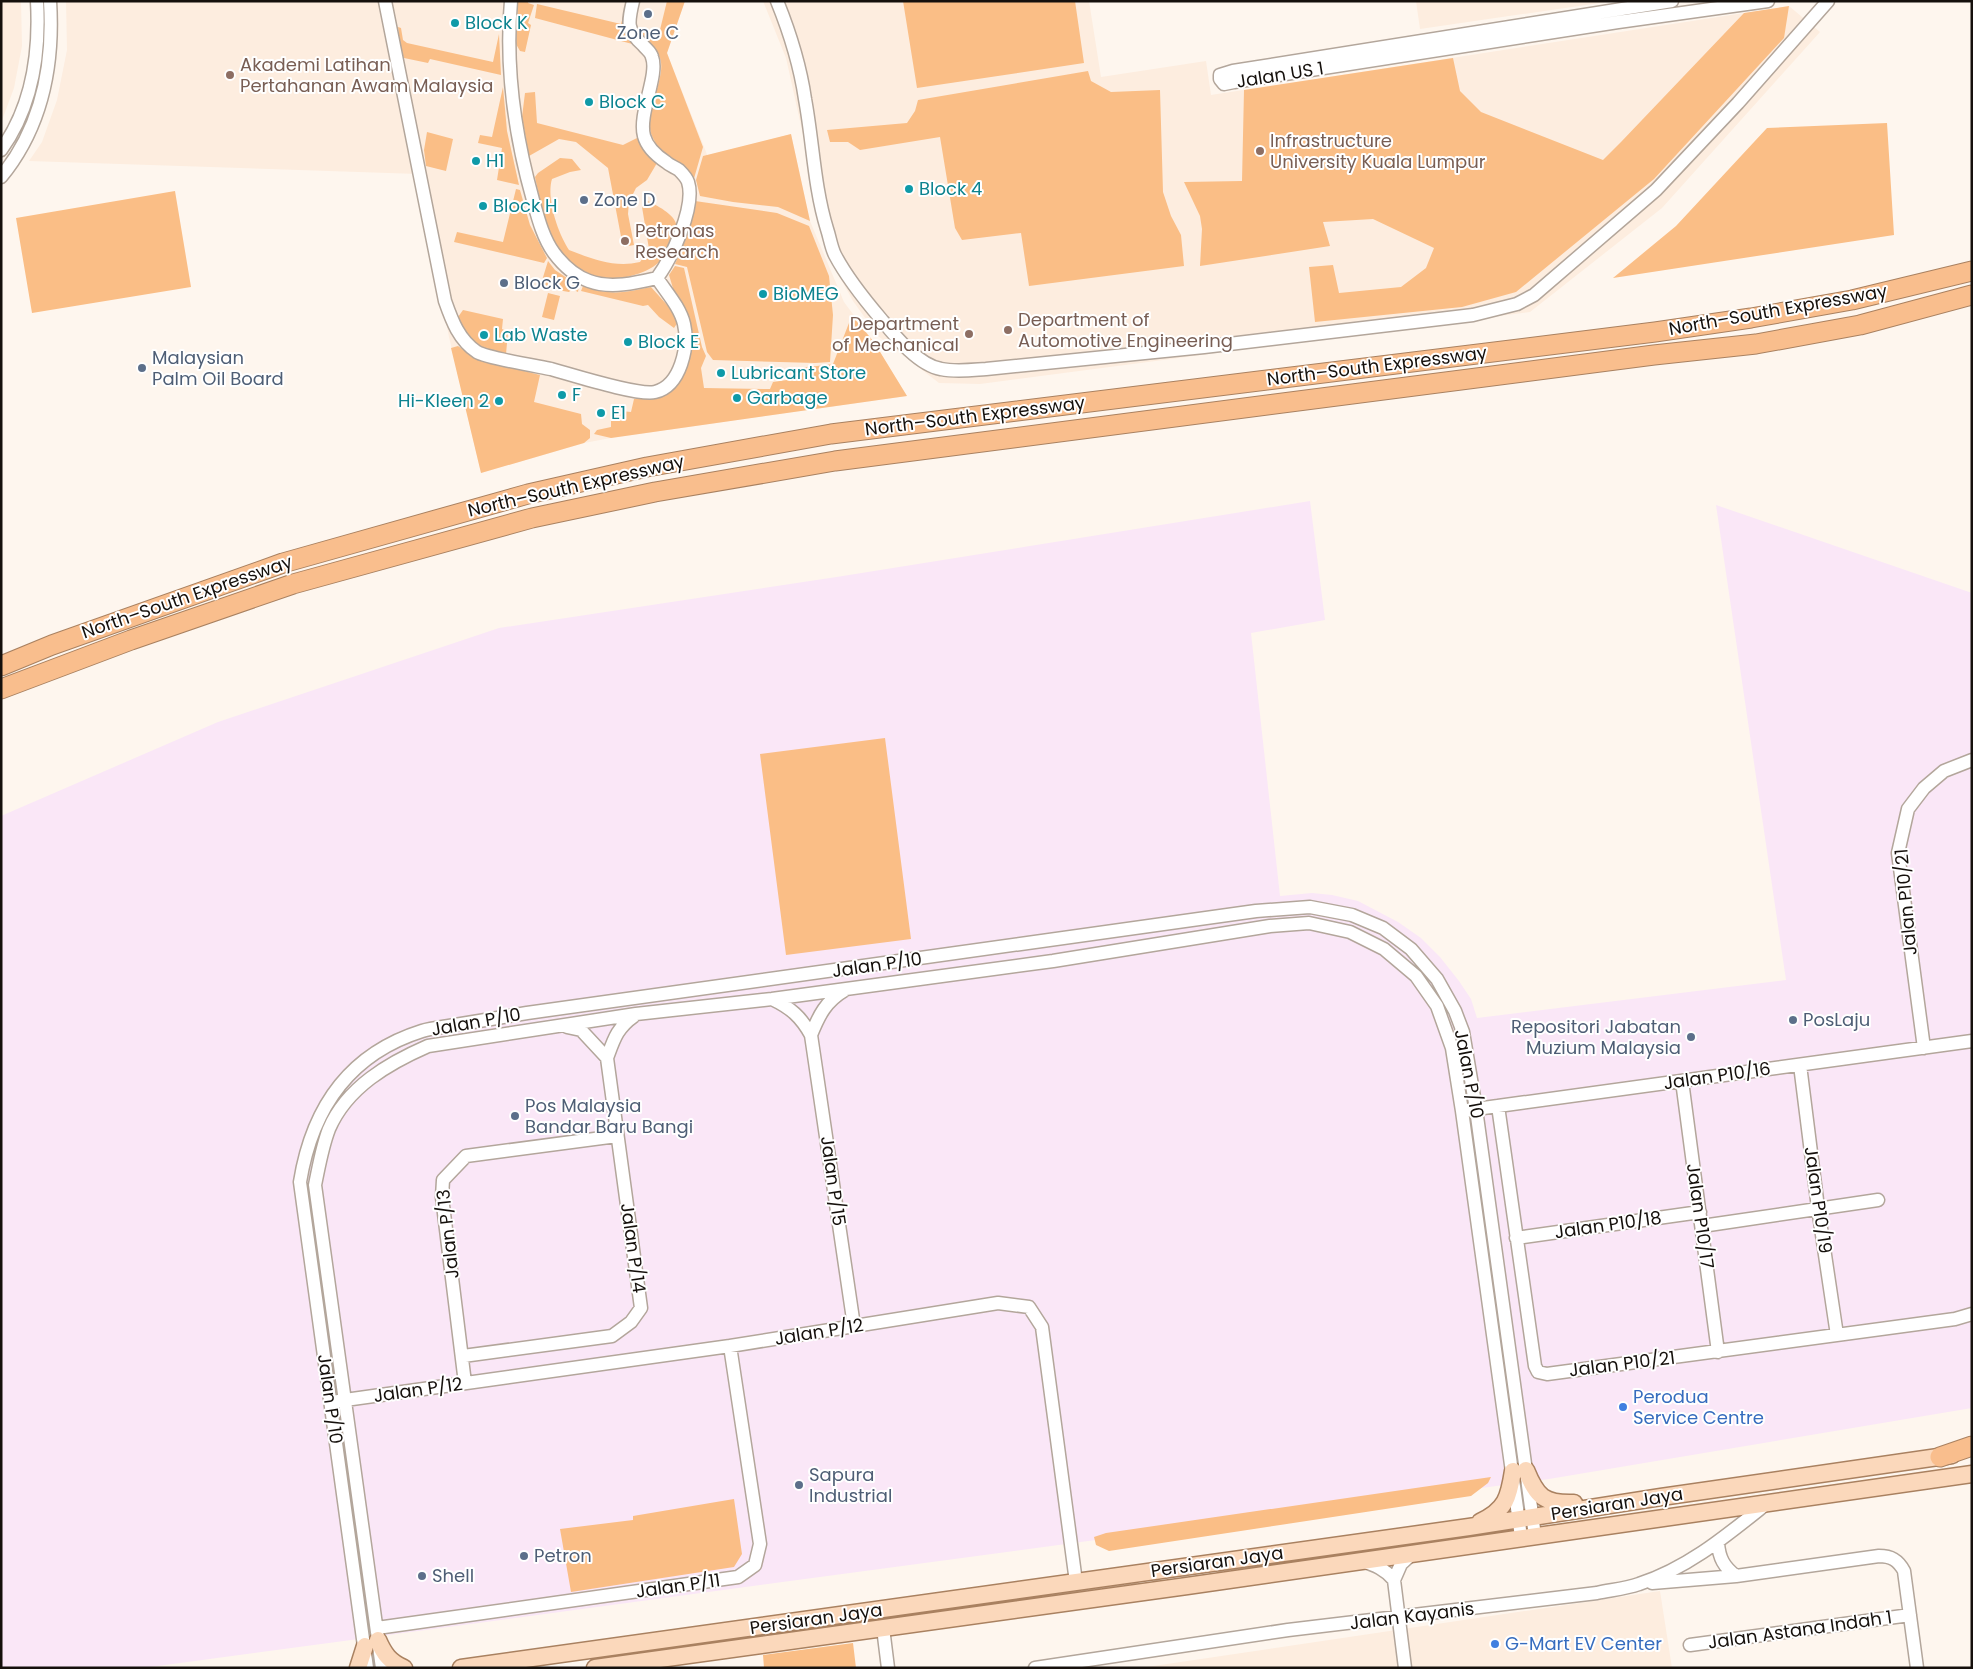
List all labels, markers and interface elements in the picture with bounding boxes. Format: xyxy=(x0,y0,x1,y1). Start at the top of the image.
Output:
marker: Zone C xyxy=(642,8,654,20)
place label: Block K xyxy=(465,10,528,35)
marker: Block K xyxy=(449,17,461,29)
place label: Zone C xyxy=(617,20,679,45)
place label: Akademi Latihan Pertahanan Awam Malaysia xyxy=(240,52,494,98)
street label: Jalan US 1 xyxy=(1235,55,1325,94)
marker: Akademi Latihan Pertahanan Awam Malaysia xyxy=(224,69,236,81)
place label: Block C xyxy=(599,89,665,114)
marker: Block C xyxy=(583,96,595,108)
place label: Infrastructure University Kuala Lumpur xyxy=(1270,128,1486,174)
marker: Infrastructure University Kuala Lumpur xyxy=(1254,145,1266,157)
place label: H1 xyxy=(486,148,504,173)
marker: H1 xyxy=(470,155,482,167)
place label: Block 4 xyxy=(919,176,982,201)
marker: Block 4 xyxy=(903,183,915,195)
place label: Zone D xyxy=(594,187,655,212)
place label: Block H xyxy=(493,193,557,218)
marker: Zone D xyxy=(578,194,590,206)
marker: Block H xyxy=(477,200,489,212)
place label: Petronas Research xyxy=(635,218,719,264)
marker: Petronas Research xyxy=(619,235,631,247)
place label: Block G xyxy=(514,270,580,295)
marker: Block G xyxy=(498,277,510,289)
street label: North–South Expressway xyxy=(1667,278,1889,341)
place label: BioMEG xyxy=(773,281,839,306)
marker: BioMEG xyxy=(757,288,769,300)
place label: Department of Automotive Engineering xyxy=(1018,307,1233,353)
place label: Department of Mechanical xyxy=(832,311,959,357)
place label: Lab Waste xyxy=(494,322,588,347)
marker: Department of Automotive Engineering xyxy=(1002,324,1014,336)
marker: Department of Mechanical xyxy=(963,328,975,340)
marker: Lab Waste xyxy=(478,329,490,341)
place label: Block E xyxy=(638,329,699,354)
marker: Block E xyxy=(622,336,634,348)
street label: North–South Expressway xyxy=(1266,340,1488,391)
place label: Malaysian Palm Oil Board xyxy=(152,345,284,391)
place label: Lubricant Store xyxy=(731,360,866,385)
marker: Malaysian Palm Oil Board xyxy=(136,362,148,374)
marker: Lubricant Store xyxy=(715,367,727,379)
place label: F xyxy=(572,382,581,407)
place label: Garbage xyxy=(747,385,828,410)
place label: Hi-Kleen 2 xyxy=(398,388,489,413)
marker: F xyxy=(556,389,568,401)
street label: North–South Expressway xyxy=(864,390,1086,441)
marker: Garbage xyxy=(731,392,743,404)
marker: Hi-Kleen 2 xyxy=(493,395,505,407)
place label: E1 xyxy=(611,400,626,425)
marker: E1 xyxy=(595,407,607,419)
street label: North–South Expressway xyxy=(465,448,687,523)
street label: North–South Expressway xyxy=(78,549,296,644)
street label: Jalan P10/21 xyxy=(1888,848,1923,956)
street label: Jalan P/10 xyxy=(830,946,924,983)
street label: Jalan P/10 xyxy=(429,1001,523,1042)
place label: PosLaju xyxy=(1803,1007,1870,1032)
place label: Repositori Jabatan Muzium Malaysia xyxy=(1511,1014,1681,1060)
marker: PosLaju xyxy=(1787,1014,1799,1026)
street label: Jalan P/10 xyxy=(1449,1027,1490,1121)
marker: Repositori Jabatan Muzium Malaysia xyxy=(1685,1031,1697,1043)
street label: Jalan P10/16 xyxy=(1662,1056,1772,1095)
place label: Pos Malaysia Bandar Baru Bangi xyxy=(525,1093,693,1139)
marker: Pos Malaysia Bandar Baru Bangi xyxy=(509,1110,521,1122)
street label: Jalan P/15 xyxy=(815,1134,852,1228)
street label: Jalan P10/19 xyxy=(1799,1145,1838,1255)
street label: Jalan P10/17 xyxy=(1681,1162,1720,1270)
street label: Jalan P/13 xyxy=(430,1188,465,1280)
street label: Jalan P/14 xyxy=(615,1201,652,1295)
street label: Jalan P10/18 xyxy=(1553,1205,1663,1244)
street label: Jalan P/12 xyxy=(773,1312,865,1351)
street label: Jalan P10/21 xyxy=(1567,1345,1676,1382)
street label: Jalan P/10 xyxy=(312,1352,349,1446)
street label: Jalan P/12 xyxy=(372,1371,464,1408)
place label: Perodua Service Centre xyxy=(1633,1384,1764,1430)
marker: Perodua Service Centre xyxy=(1617,1401,1629,1413)
place label: Sapura Industrial xyxy=(809,1462,892,1508)
marker: Sapura Industrial xyxy=(793,1479,805,1491)
street label: Persiaran Jaya xyxy=(1549,1481,1685,1526)
street label: Persiaran Jaya xyxy=(1149,1540,1285,1583)
place label: Petron xyxy=(534,1543,592,1568)
marker: Petron xyxy=(518,1550,530,1562)
place label: Shell xyxy=(432,1563,474,1588)
street label: Jalan P/11 xyxy=(634,1567,722,1604)
marker: Shell xyxy=(416,1570,428,1582)
street label: Jalan Kayanis xyxy=(1348,1595,1476,1636)
street label: Persiaran Jaya xyxy=(748,1597,884,1640)
street label: Jalan Astana Indah 1 xyxy=(1706,1604,1894,1655)
place label: G-Mart EV Center xyxy=(1505,1631,1662,1656)
marker: G-Mart EV Center xyxy=(1489,1638,1501,1650)

